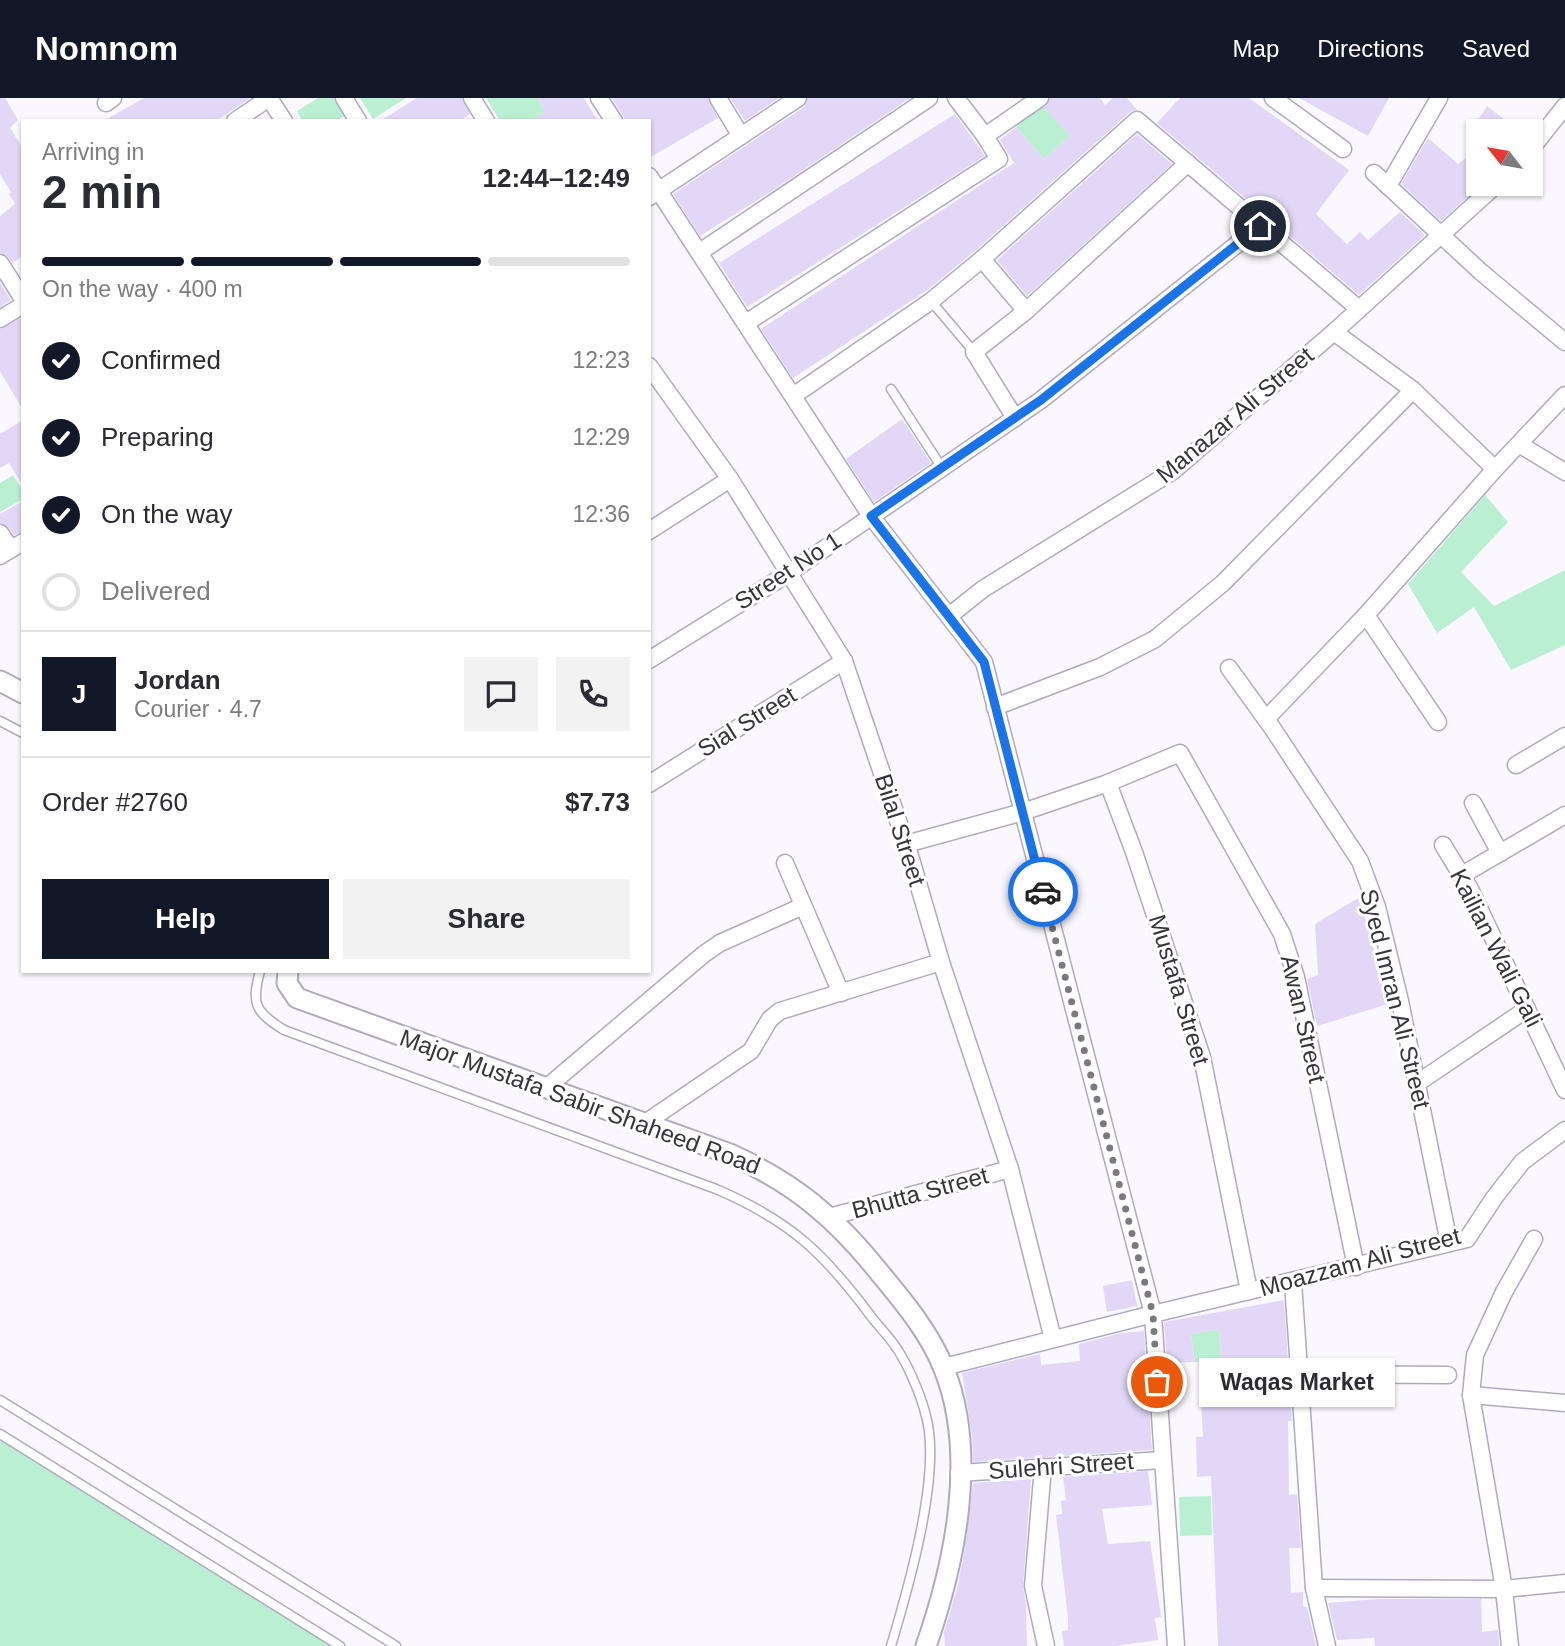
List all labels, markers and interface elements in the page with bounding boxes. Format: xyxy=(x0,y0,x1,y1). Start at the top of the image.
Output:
text: Nomnom xyxy=(35,30,178,67)
text: Map xyxy=(1233,35,1279,62)
text: Directions xyxy=(1317,35,1424,62)
text: Saved xyxy=(1462,35,1530,62)
north arrow xyxy=(1466,119,1544,196)
map controls xyxy=(1466,119,1543,196)
text: Arriving in xyxy=(42,139,144,165)
text: 12:44–12:49 xyxy=(483,163,630,193)
text: 2 min xyxy=(42,166,162,218)
pin xyxy=(1230,196,1290,256)
icon: home xyxy=(1241,207,1279,245)
text: On the way · 400 m xyxy=(42,276,243,302)
street label: Manazar Ali Street xyxy=(1151,341,1319,488)
icon: check xyxy=(42,342,80,380)
text: Confirmed xyxy=(101,345,221,375)
text: 12:23 xyxy=(572,347,630,373)
icon: check xyxy=(42,419,80,457)
text: Preparing xyxy=(101,422,214,452)
text: 12:29 xyxy=(572,424,630,450)
icon: check xyxy=(42,496,80,534)
text: On the way xyxy=(101,499,233,529)
text: 12:36 xyxy=(572,501,630,527)
street label: Street No 1 xyxy=(729,526,846,615)
text: Delivered xyxy=(101,576,211,606)
button: chat xyxy=(464,657,538,731)
button: phone xyxy=(556,657,630,731)
text: Jordan xyxy=(134,665,221,695)
text: J xyxy=(72,679,86,709)
street label: Sial Street xyxy=(693,681,801,762)
text: Courier · 4.7 xyxy=(134,696,262,722)
street label: Bilal Street xyxy=(870,770,931,890)
text: Order #2760 xyxy=(42,787,188,817)
text: $7.73 xyxy=(565,787,630,817)
courier xyxy=(1008,857,1078,927)
street label: Kailian Wali Gali xyxy=(1445,864,1548,1031)
icon: car xyxy=(1024,873,1062,911)
button: Help xyxy=(42,879,329,959)
button: Share xyxy=(343,879,630,959)
street label: Syed Imran Ali Street xyxy=(1355,886,1436,1112)
street label: Mustafa Street xyxy=(1144,911,1215,1069)
street label: Awan Street xyxy=(1276,952,1331,1086)
street label: Major Mustafa Sabir Shaheed Road xyxy=(396,1024,764,1179)
street label: Bhutta Street xyxy=(849,1161,991,1224)
street label: Moazzam Ali Street xyxy=(1257,1222,1464,1301)
pin xyxy=(1127,1352,1187,1412)
callout: Waqas Market xyxy=(1199,1358,1395,1406)
icon: bag xyxy=(1138,1363,1176,1401)
text: Waqas Market xyxy=(1220,1369,1374,1395)
street label: Sulehri Street xyxy=(987,1447,1135,1484)

